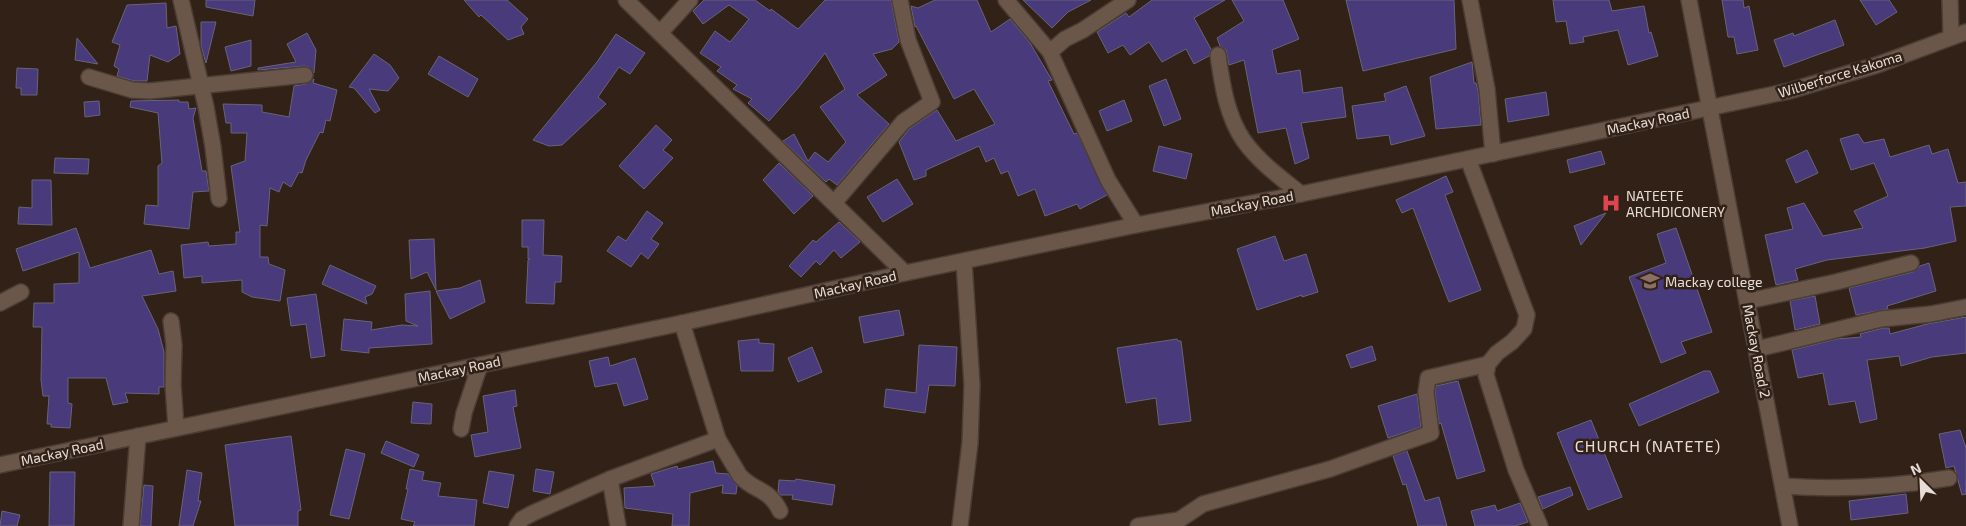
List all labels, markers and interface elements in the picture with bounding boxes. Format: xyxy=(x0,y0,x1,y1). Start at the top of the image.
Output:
street label: Wilberforce Kakoma xyxy=(1776,47,1904,101)
street label: Mackay Road xyxy=(1605,104,1691,138)
street label: Mackay Road xyxy=(1209,187,1295,219)
place label: NATEETE ARCHDICONERY xyxy=(1626,187,1725,220)
hospital icon: NATEETE ARCHDICONERY xyxy=(1600,192,1622,214)
street label: Mackay Road xyxy=(812,266,898,302)
school or university icon: Mackay college xyxy=(1639,270,1661,292)
place label: Mackay college xyxy=(1665,273,1763,290)
street label: Mackay Road 2 xyxy=(1740,303,1774,399)
street label: Mackay Road xyxy=(416,352,502,386)
street label: Mackay Road xyxy=(19,435,105,469)
district label: CHURCH (NATETE) xyxy=(1575,436,1721,455)
north arrow xyxy=(1896,456,1946,506)
text: N xyxy=(1907,459,1924,478)

